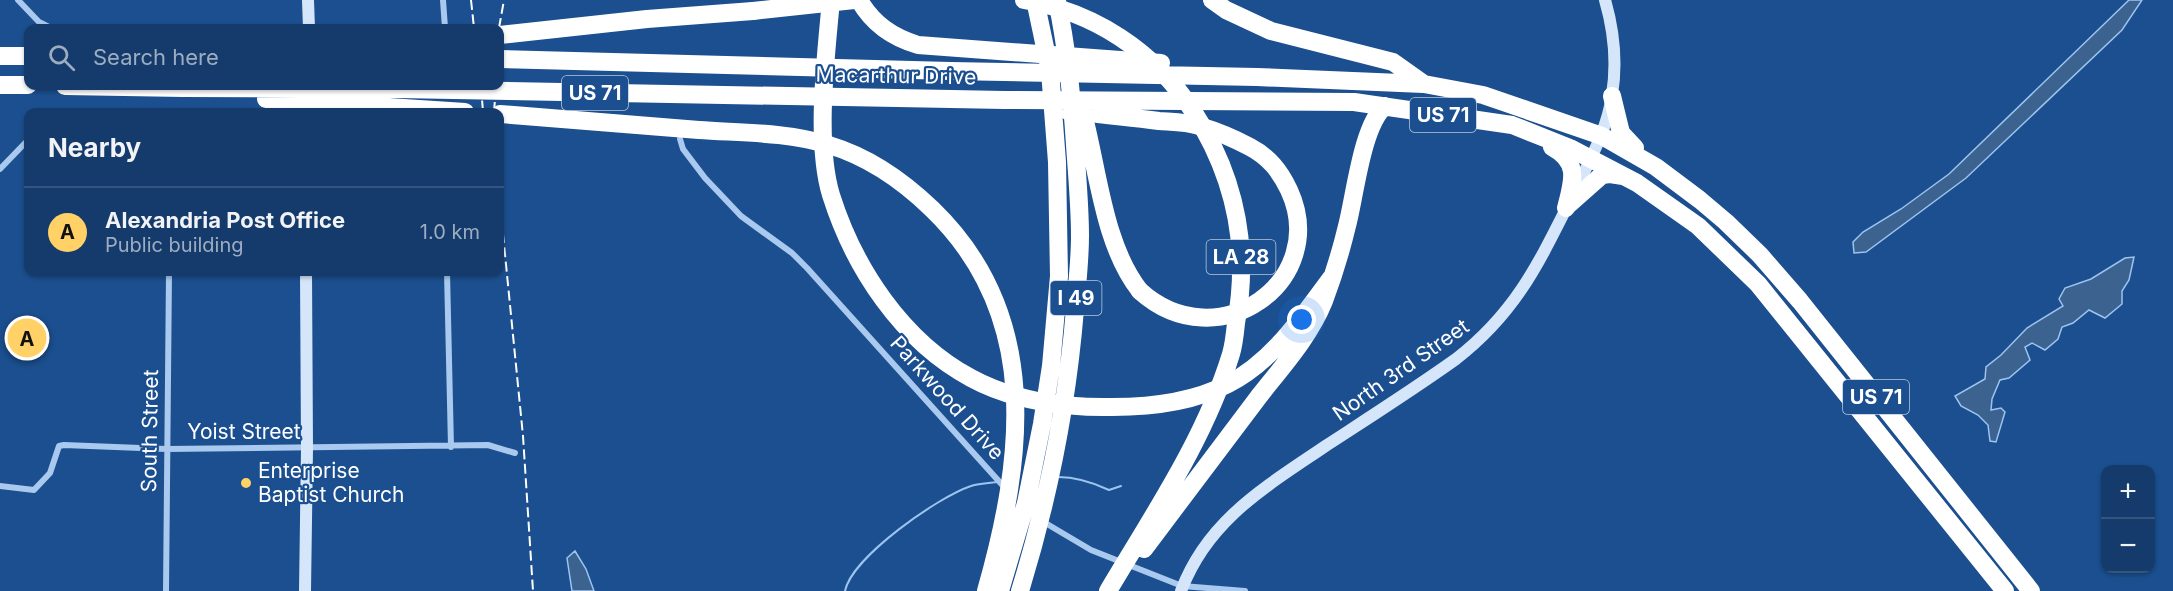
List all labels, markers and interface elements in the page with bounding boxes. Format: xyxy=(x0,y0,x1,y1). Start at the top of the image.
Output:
search box xyxy=(24,24,504,90)
icon: search xyxy=(45,41,78,74)
text: Search here xyxy=(93,44,219,70)
street label: Macarthur Drive xyxy=(815,62,977,89)
road number: US 71 xyxy=(562,76,628,110)
road number: US 71 xyxy=(1410,98,1476,132)
text: Nearby xyxy=(48,132,141,163)
text: Alexandria Post Office xyxy=(105,207,345,233)
text: A xyxy=(60,220,75,244)
text: 1.0 km xyxy=(420,220,480,244)
text: Public building xyxy=(105,233,244,257)
road number: LA 28 xyxy=(1206,240,1276,274)
road number: I 49 xyxy=(1050,281,1102,315)
your location xyxy=(1287,305,1316,334)
street label: North 3rd Street xyxy=(1328,313,1474,426)
pin: A xyxy=(8,316,46,360)
street label: Parkwood Drive xyxy=(885,331,1009,465)
street label: South Street xyxy=(136,369,163,493)
road number: US 71 xyxy=(1843,380,1909,414)
street label: Yoist Street xyxy=(187,419,301,444)
place label: Enterprise Baptist Church xyxy=(258,458,404,507)
map controls xyxy=(2101,465,2155,573)
button: + xyxy=(2101,465,2155,519)
marker: Enterprise Baptist Church xyxy=(239,476,253,490)
button: − xyxy=(2101,519,2155,573)

